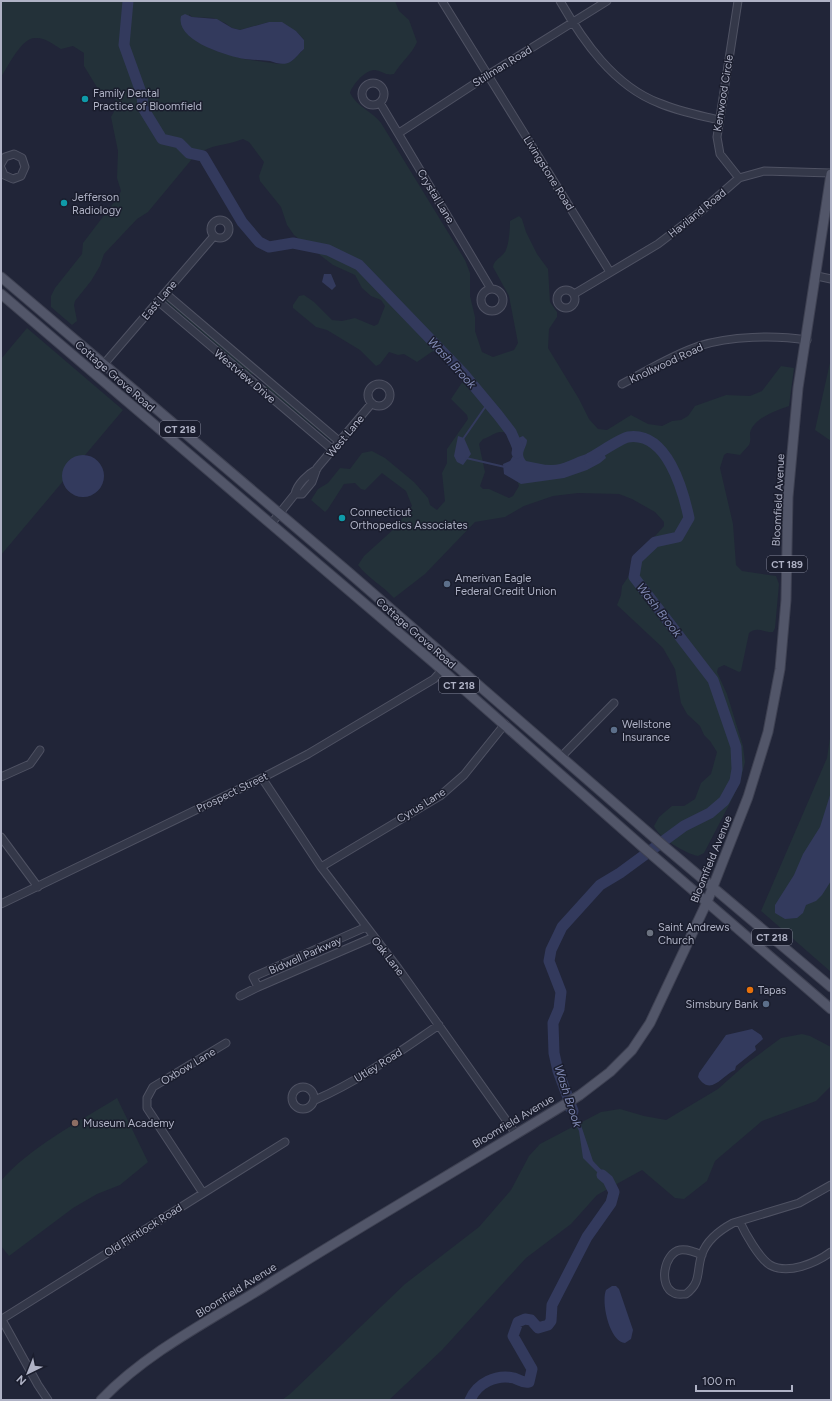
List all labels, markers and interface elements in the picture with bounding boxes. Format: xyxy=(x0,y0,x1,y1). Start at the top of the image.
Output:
street label: Stillman Road xyxy=(470,43,534,90)
street label: Kenwood Circle xyxy=(711,54,736,132)
place label: Family Dental Practice of Bloomfield xyxy=(93,87,202,113)
marker: Family Dental Practice of Bloomfield xyxy=(80,94,90,104)
street label: Livingstone Road xyxy=(521,134,577,213)
street label: Crystal Lane xyxy=(414,167,457,226)
street label: Haviland Road xyxy=(666,186,729,241)
place label: Jefferson Radiology xyxy=(72,191,121,217)
marker: Jefferson Radiology xyxy=(59,198,69,208)
street label: East Lane xyxy=(139,278,180,323)
water label: Wash Brook xyxy=(425,335,480,392)
street label: Cottage Grove Road xyxy=(72,338,157,415)
street label: Knollwood Road xyxy=(627,341,705,386)
street label: Westview Drive xyxy=(211,347,278,406)
street label: West Lane xyxy=(324,412,367,460)
road number: CT 218 xyxy=(160,421,200,437)
street label: Bloomfield Avenue xyxy=(770,453,787,547)
place label: Connecticut Orthopedics Associates xyxy=(350,506,468,532)
marker: Connecticut Orthopedics Associates xyxy=(337,513,347,523)
road number: CT 189 xyxy=(767,556,807,572)
place label: Amerivan Eagle Federal Credit Union xyxy=(455,572,556,598)
marker: Amerivan Eagle Federal Credit Union xyxy=(442,579,452,589)
water label: Wash Brook xyxy=(634,580,685,641)
street label: Cottage Grove Road xyxy=(373,595,458,672)
road number: CT 218 xyxy=(439,677,479,693)
place label: Wellstone Insurance xyxy=(622,718,671,744)
marker: Wellstone Insurance xyxy=(609,725,619,735)
street label: Prospect Street xyxy=(194,770,270,815)
street label: Cyrus Lane xyxy=(395,785,448,825)
street label: Bloomfield Avenue xyxy=(688,814,735,905)
place label: Saint Andrews Church xyxy=(658,921,729,947)
marker: Saint Andrews Church xyxy=(645,928,655,938)
road number: CT 218 xyxy=(752,929,792,945)
street label: Bidwell Parkway xyxy=(267,933,344,977)
street label: Oak Lane xyxy=(368,934,407,978)
place label: Tapas xyxy=(758,984,786,997)
marker: Tapas xyxy=(745,985,755,995)
place label: Simsbury Bank xyxy=(686,998,759,1011)
marker: Simsbury Bank xyxy=(761,999,771,1009)
street label: Oxbow Lane xyxy=(159,1045,218,1088)
street label: Utley Road xyxy=(352,1046,405,1085)
water label: Wash Brook xyxy=(551,1063,585,1130)
street label: Bloomfield Avenue xyxy=(470,1092,556,1151)
place label: Museum Academy xyxy=(83,1117,174,1130)
marker: Museum Academy xyxy=(70,1118,80,1128)
street label: Old Flintlock Road xyxy=(102,1201,185,1260)
street label: Bloomfield Avenue xyxy=(194,1260,279,1320)
north arrow xyxy=(8,1353,48,1393)
scale bar xyxy=(696,1367,792,1393)
text: N xyxy=(14,1372,29,1388)
text: 100 m xyxy=(702,1374,736,1388)

